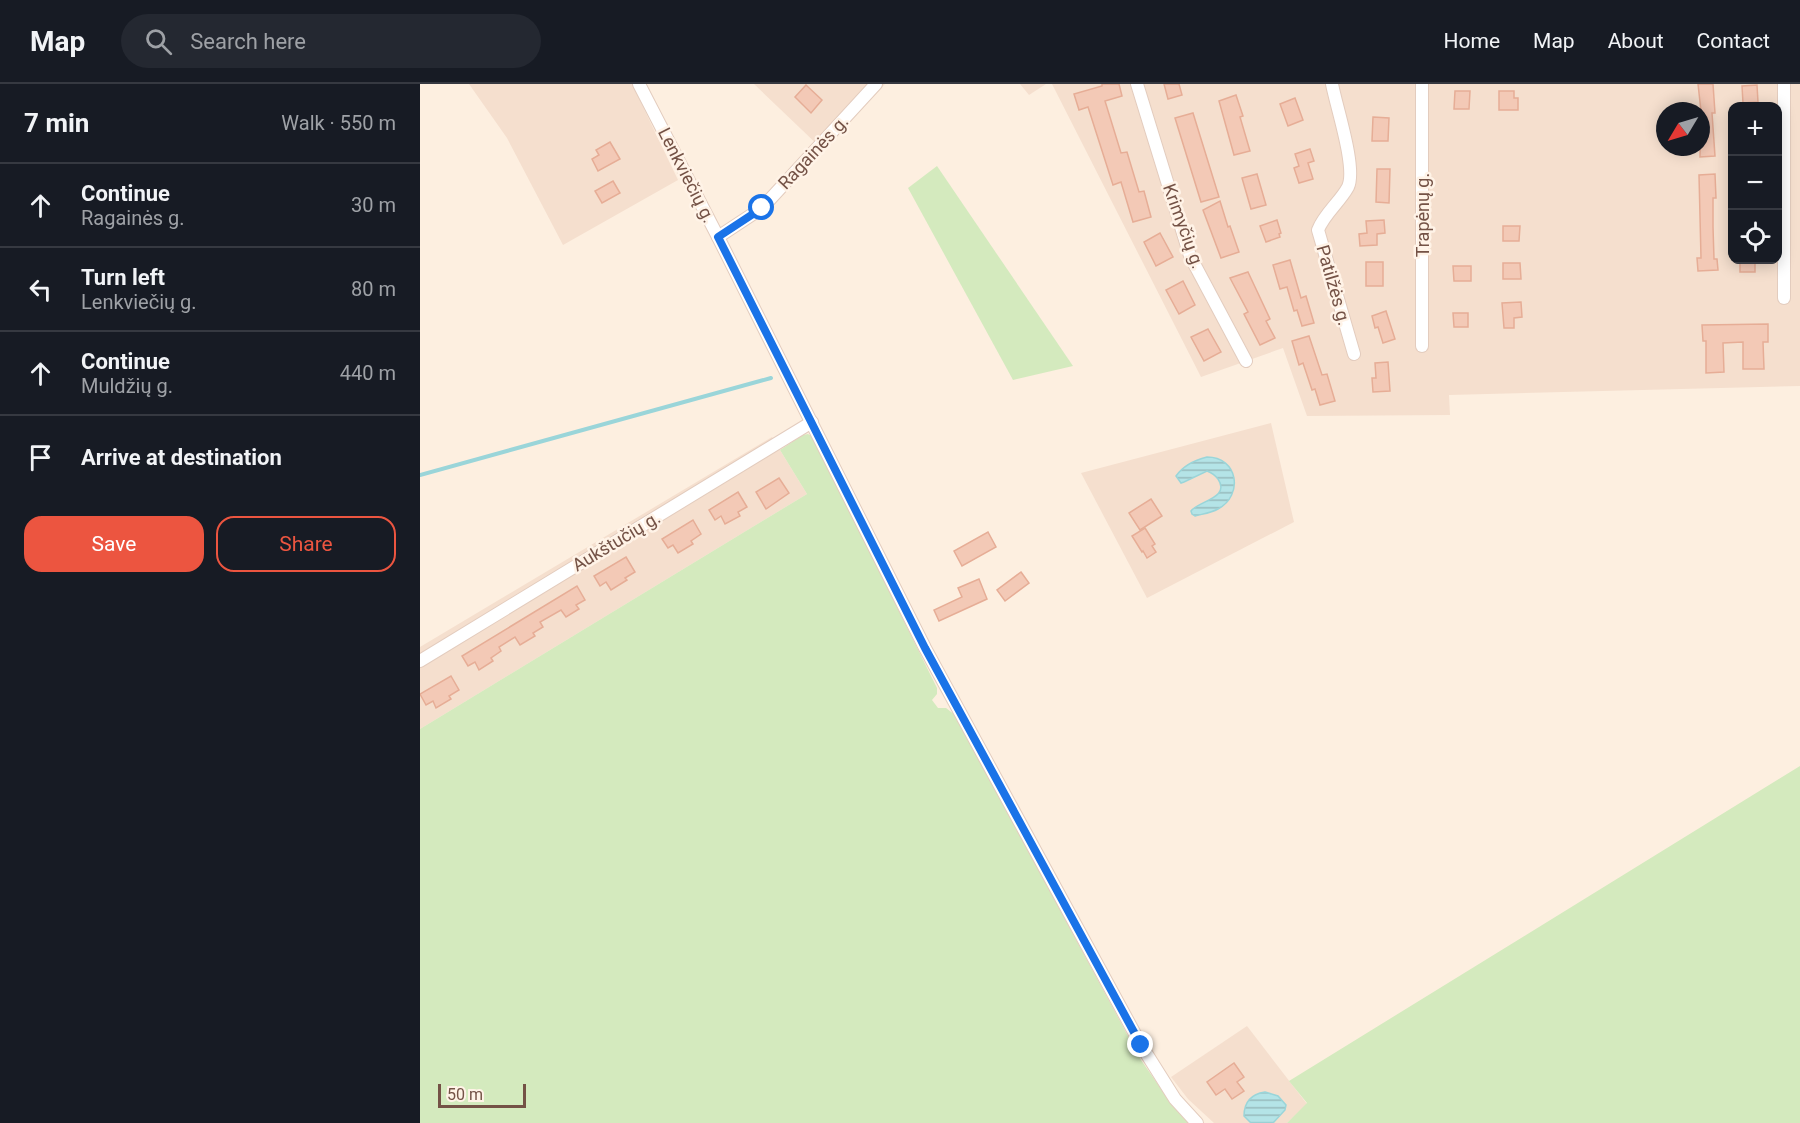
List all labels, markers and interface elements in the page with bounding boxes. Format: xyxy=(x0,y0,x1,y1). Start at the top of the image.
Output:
search box xyxy=(121,14,541,68)
text: Map xyxy=(30,25,85,58)
icon: search xyxy=(142,25,175,58)
text: Search here xyxy=(190,29,306,54)
text: Home xyxy=(1444,29,1500,53)
text: Map xyxy=(1533,29,1575,53)
text: About xyxy=(1608,29,1664,53)
text: Contact xyxy=(1697,29,1770,53)
north arrow xyxy=(1656,102,1710,156)
map controls xyxy=(1728,102,1782,264)
button: + xyxy=(1728,102,1782,156)
text: 7 min xyxy=(24,108,89,138)
text: Walk · 550 m xyxy=(281,111,396,135)
street label: Ragainės g. xyxy=(774,111,852,193)
street label: Lenkviečių g. xyxy=(654,124,720,226)
button: − xyxy=(1728,156,1782,210)
street label: Trapėnų g. xyxy=(1412,173,1433,257)
text: Continue xyxy=(81,181,170,206)
street label: Krimyčių g. xyxy=(1159,181,1209,271)
icon: ahead xyxy=(24,189,57,222)
text: 30 m xyxy=(351,193,396,217)
route start xyxy=(748,194,774,220)
text: Ragainės g. xyxy=(81,206,185,230)
button: locate xyxy=(1728,210,1782,264)
street label: Patilžės g. xyxy=(1313,242,1355,328)
text: Turn left xyxy=(81,265,165,290)
icon: left xyxy=(24,273,57,306)
text: 80 m xyxy=(351,277,396,301)
text: Lenkviečių g. xyxy=(81,290,197,314)
text: Continue xyxy=(81,349,170,374)
icon: ahead xyxy=(24,357,57,390)
text: 440 m xyxy=(340,361,396,385)
text: Muldžių g. xyxy=(81,374,173,398)
icon: arrive xyxy=(24,441,57,474)
text: Arrive at destination xyxy=(81,445,282,470)
street label: Aukštučių g. xyxy=(568,507,664,575)
button: Save xyxy=(24,516,204,572)
button: Share xyxy=(216,516,396,572)
route end xyxy=(1127,1031,1153,1057)
scale bar xyxy=(438,1081,526,1108)
text: 50 m xyxy=(447,1085,483,1104)

